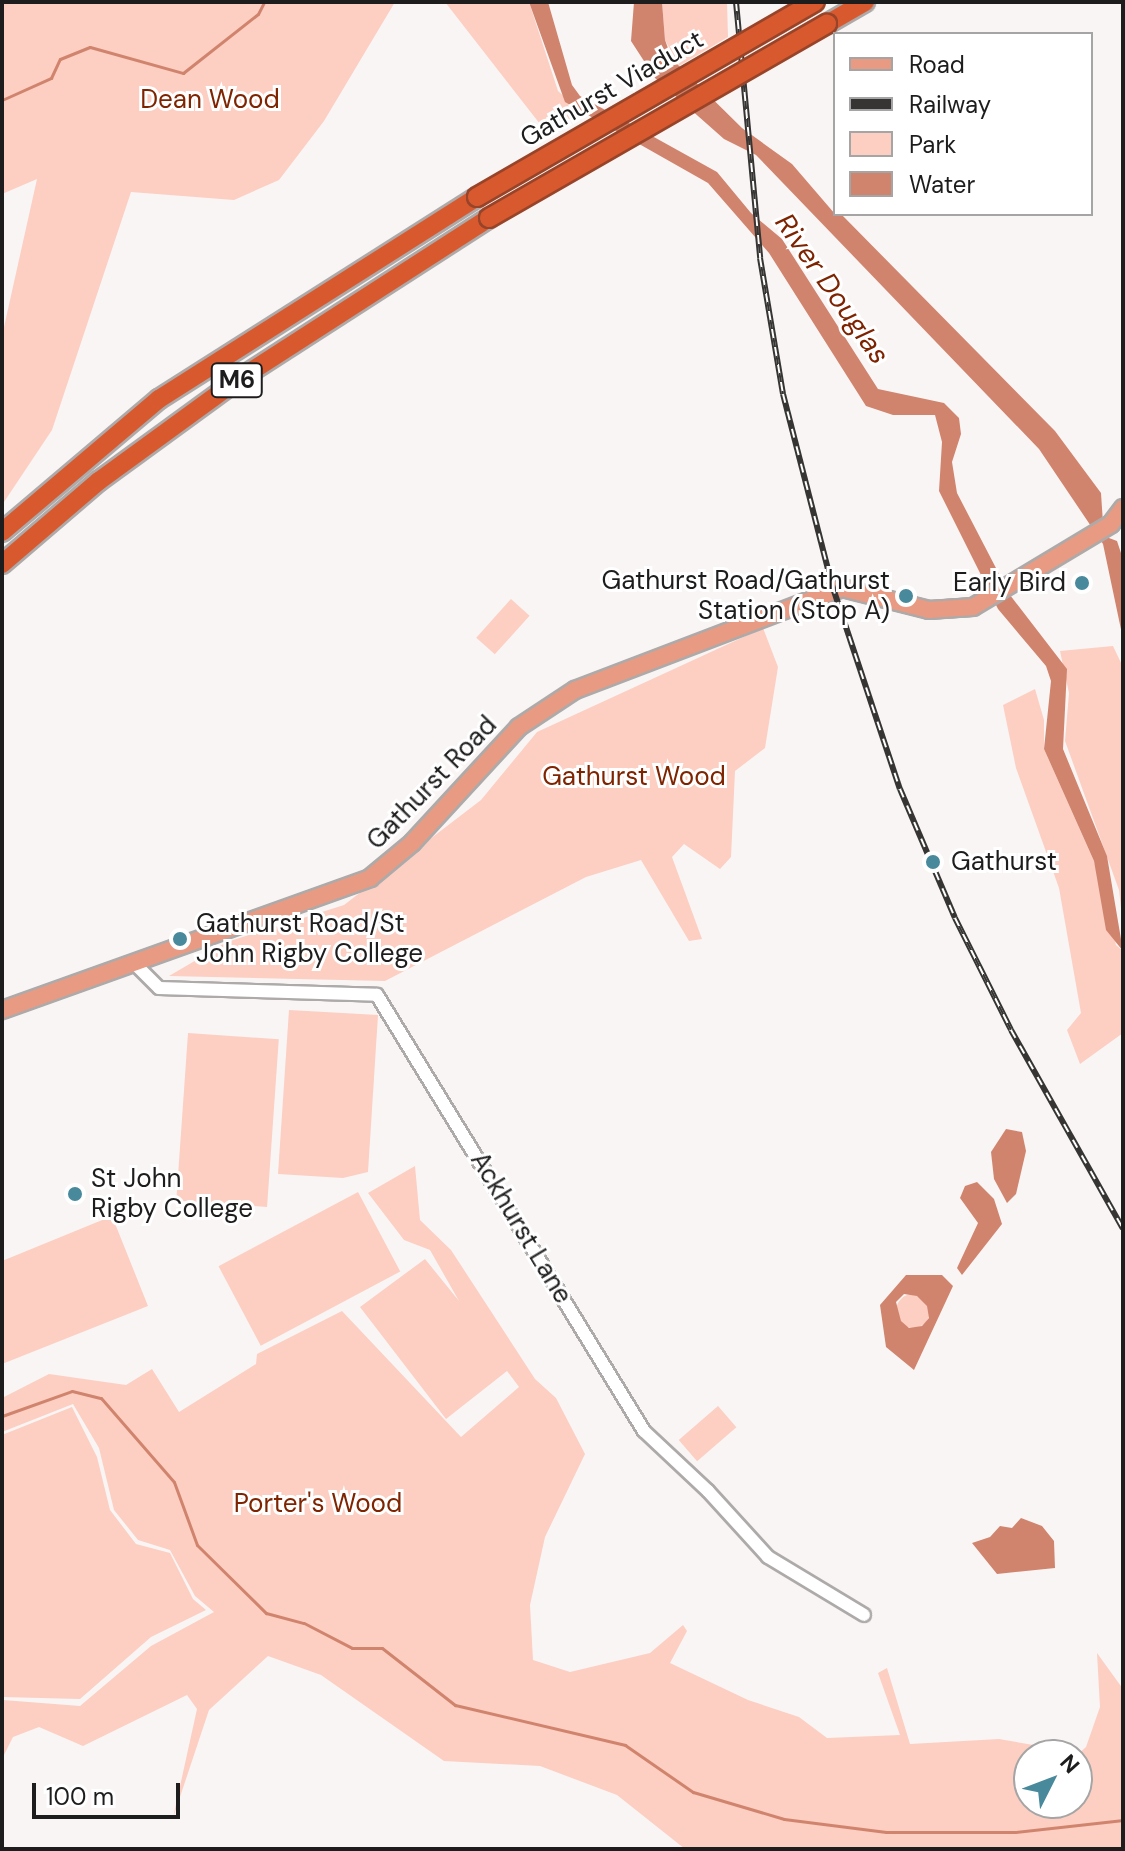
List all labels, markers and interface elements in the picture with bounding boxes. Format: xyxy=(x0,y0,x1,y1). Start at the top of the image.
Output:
street label: Gathurst Viaduct xyxy=(515,24,709,154)
legend xyxy=(833,32,1093,216)
text: Road xyxy=(909,49,965,80)
park label: Dean Wood xyxy=(140,84,280,116)
text: Railway xyxy=(909,89,991,120)
text: Park xyxy=(909,129,956,160)
text: Water xyxy=(909,169,975,200)
water label: River Douglas xyxy=(768,207,896,371)
road number: M6 xyxy=(209,360,265,400)
place label: Gathurst Road/Gathurst Station (Stop A) xyxy=(602,565,890,626)
place label: Early Bird xyxy=(953,567,1066,599)
marker: Early Bird xyxy=(1073,574,1091,592)
marker: Gathurst Road/Gathurst Station (Stop A) xyxy=(897,587,915,605)
street label: Gathurst Road xyxy=(361,710,503,856)
park label: Gathurst Wood xyxy=(542,761,726,793)
place label: Gathurst xyxy=(951,846,1057,878)
marker: Gathurst xyxy=(922,851,944,873)
place label: Gathurst Road/St John Rigby College xyxy=(196,908,423,970)
marker: Gathurst Road/St John Rigby College xyxy=(171,930,189,948)
street label: Ackhurst Lane xyxy=(464,1147,578,1309)
place label: St John Rigby College xyxy=(91,1163,253,1224)
marker: St John Rigby College xyxy=(66,1185,84,1203)
park label: Porter's Wood xyxy=(234,1488,402,1520)
north arrow xyxy=(1013,1739,1093,1819)
text: N xyxy=(1054,1748,1086,1780)
scale bar xyxy=(36,1767,184,1817)
text: 100 m xyxy=(46,1781,114,1812)

